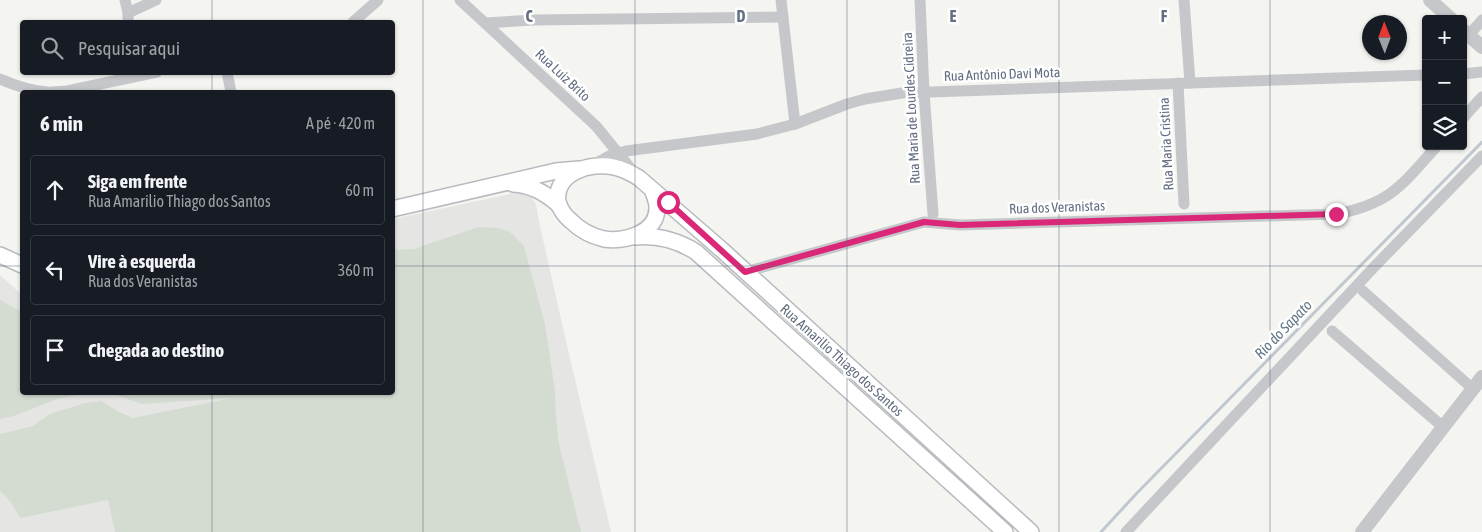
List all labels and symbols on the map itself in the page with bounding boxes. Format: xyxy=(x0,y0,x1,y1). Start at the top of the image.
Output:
text: C xyxy=(525,7,533,25)
text: D xyxy=(737,7,746,25)
text: E xyxy=(950,7,957,25)
text: F xyxy=(1161,7,1168,25)
north arrow xyxy=(1362,15,1407,60)
street label: Rua Maria de Lourdes Cidreira xyxy=(899,32,923,184)
street label: Rua Luiz Brito xyxy=(532,46,594,104)
street label: Rua Antônio Davi Mota xyxy=(943,64,1061,84)
street label: Rua Maria Cristina xyxy=(1156,97,1176,191)
route start xyxy=(657,191,680,214)
street label: Rua dos Veranistas xyxy=(1009,197,1105,217)
route end xyxy=(1325,203,1348,226)
water label: Rio do Sapato xyxy=(1251,296,1315,362)
street label: Rua Amarilio Thiago dos Santos xyxy=(777,301,907,419)

